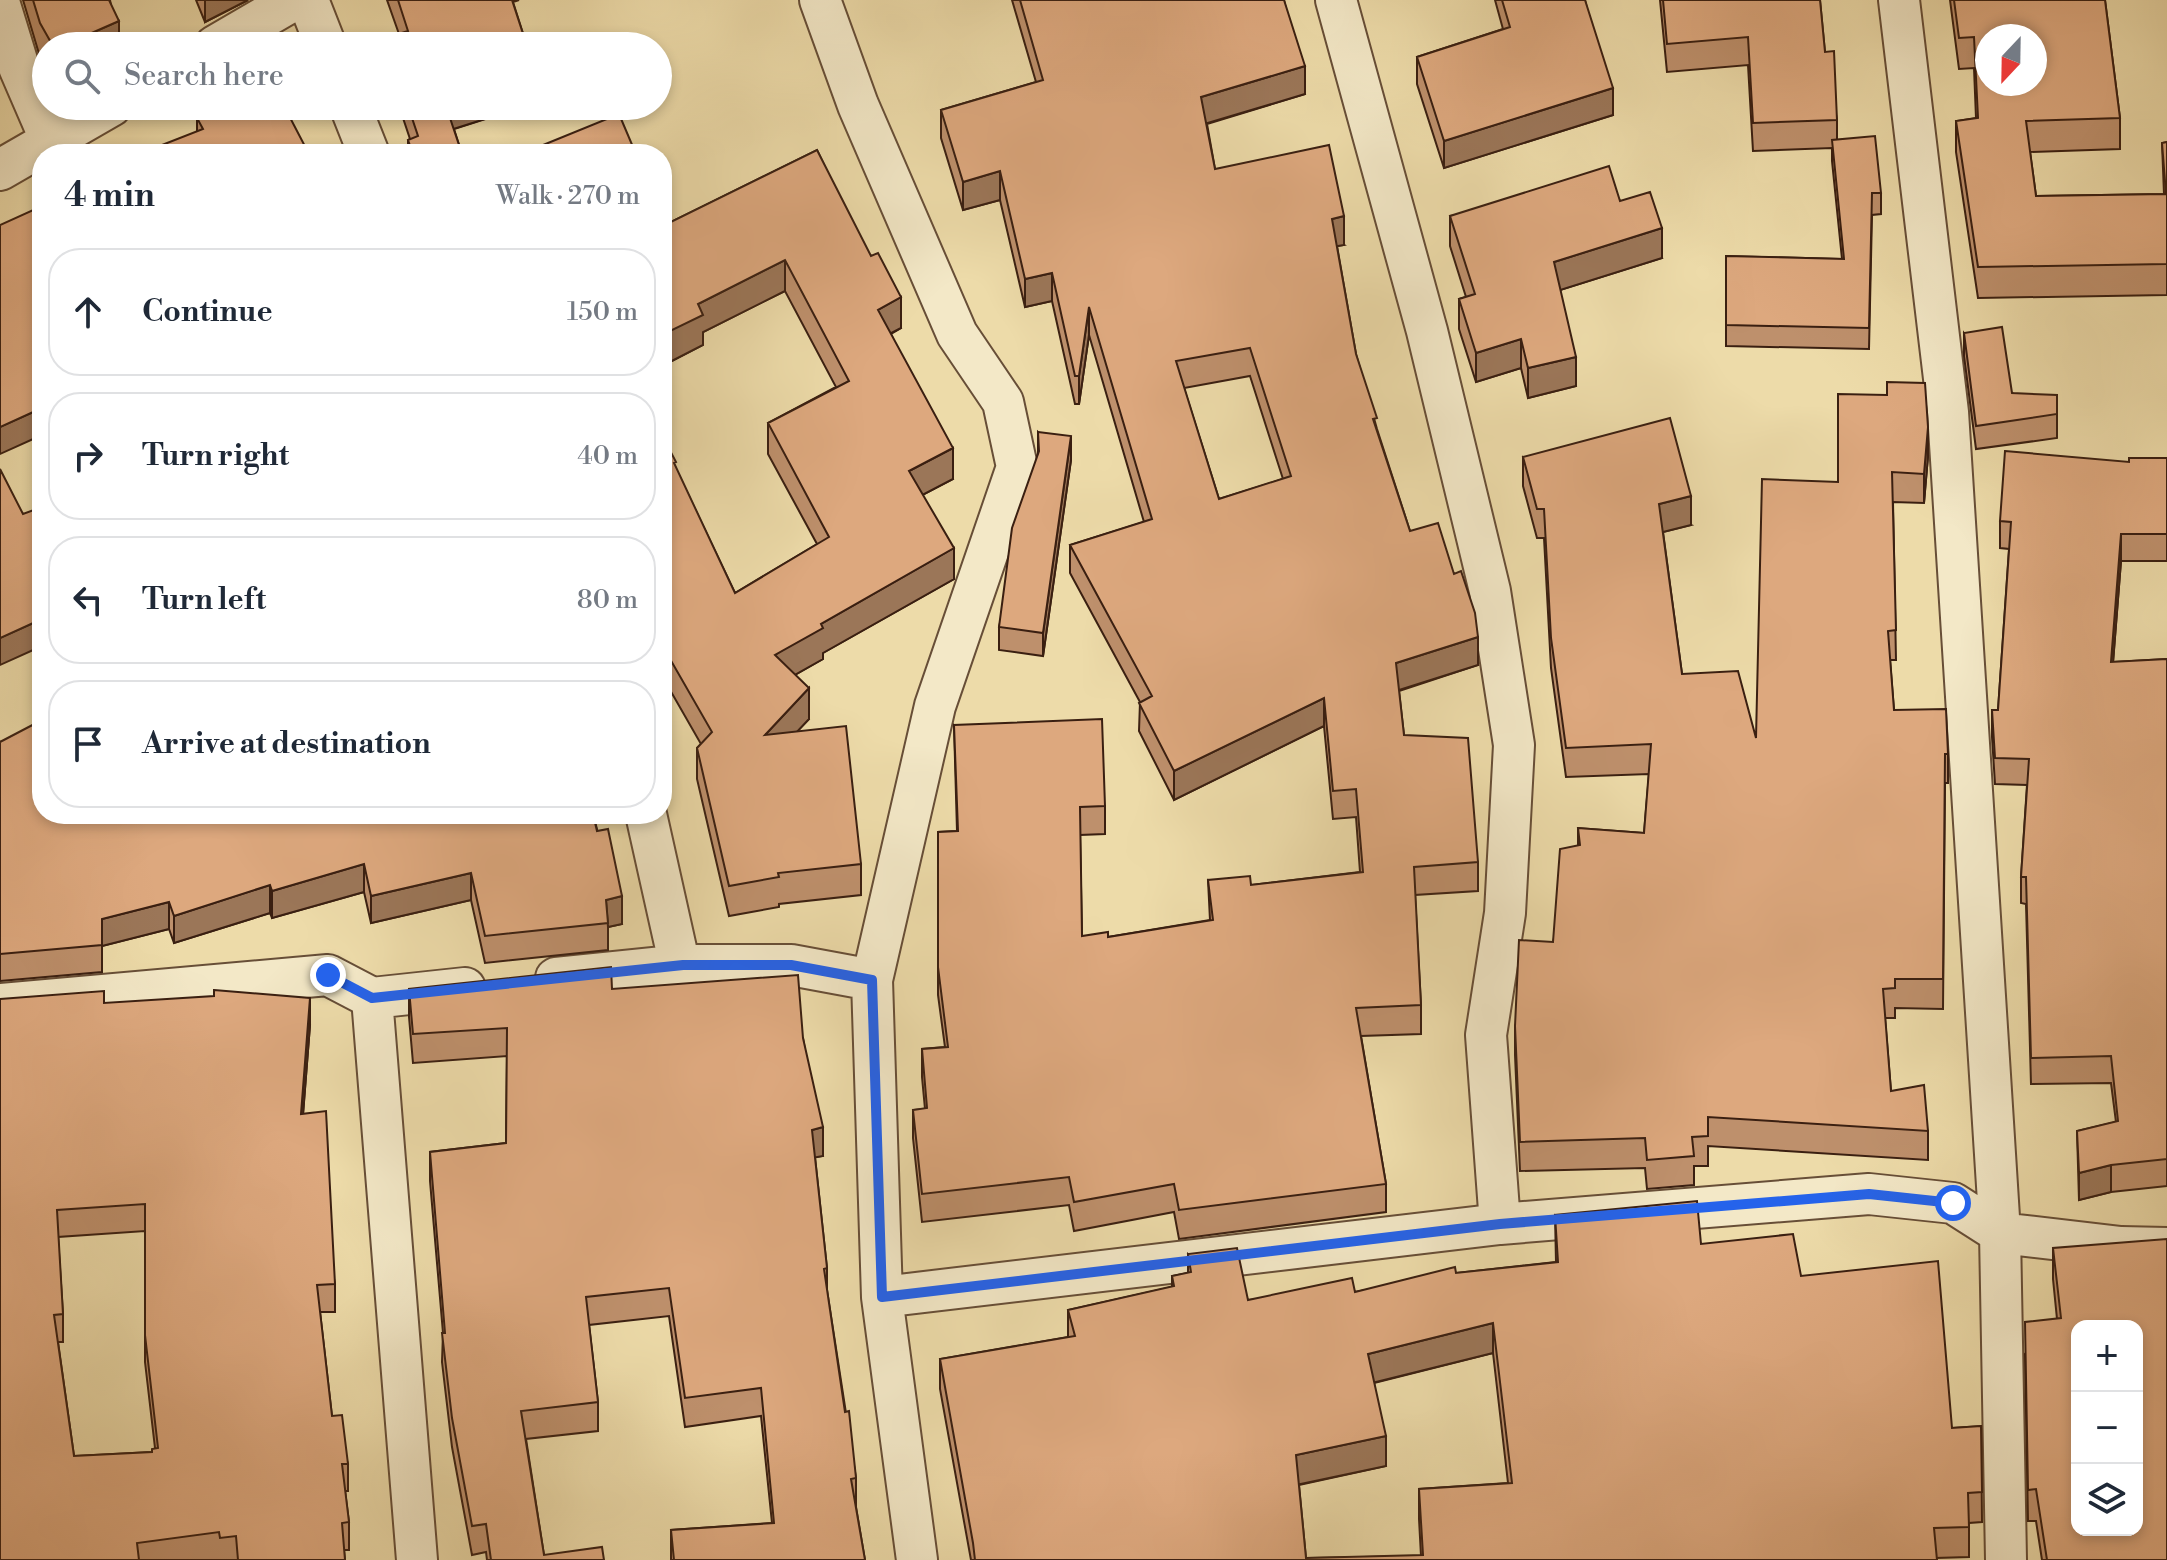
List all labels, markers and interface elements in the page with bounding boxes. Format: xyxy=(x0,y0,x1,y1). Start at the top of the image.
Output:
north arrow xyxy=(1975,24,2047,96)
search box xyxy=(32,32,672,120)
icon: search xyxy=(60,54,104,98)
text: Search here xyxy=(124,57,284,95)
text: 4 min xyxy=(64,175,155,217)
text: Walk · 270 m xyxy=(496,180,640,212)
icon: ahead xyxy=(66,290,110,334)
text: Continue xyxy=(142,293,273,331)
text: 150 m xyxy=(567,296,638,328)
icon: right xyxy=(66,434,110,478)
text: Turn right xyxy=(142,437,289,475)
text: 40 m xyxy=(577,440,638,472)
icon: left xyxy=(66,578,110,622)
text: Turn left xyxy=(142,581,266,619)
text: 80 m xyxy=(577,584,638,616)
icon: arrive xyxy=(66,722,110,766)
text: Arrive at destination xyxy=(142,725,431,763)
route end xyxy=(310,957,346,993)
route start xyxy=(1935,1185,1971,1221)
map controls xyxy=(2071,1320,2143,1536)
button: + xyxy=(2071,1320,2143,1392)
button: − xyxy=(2071,1392,2143,1464)
button: layers xyxy=(2071,1464,2143,1536)

